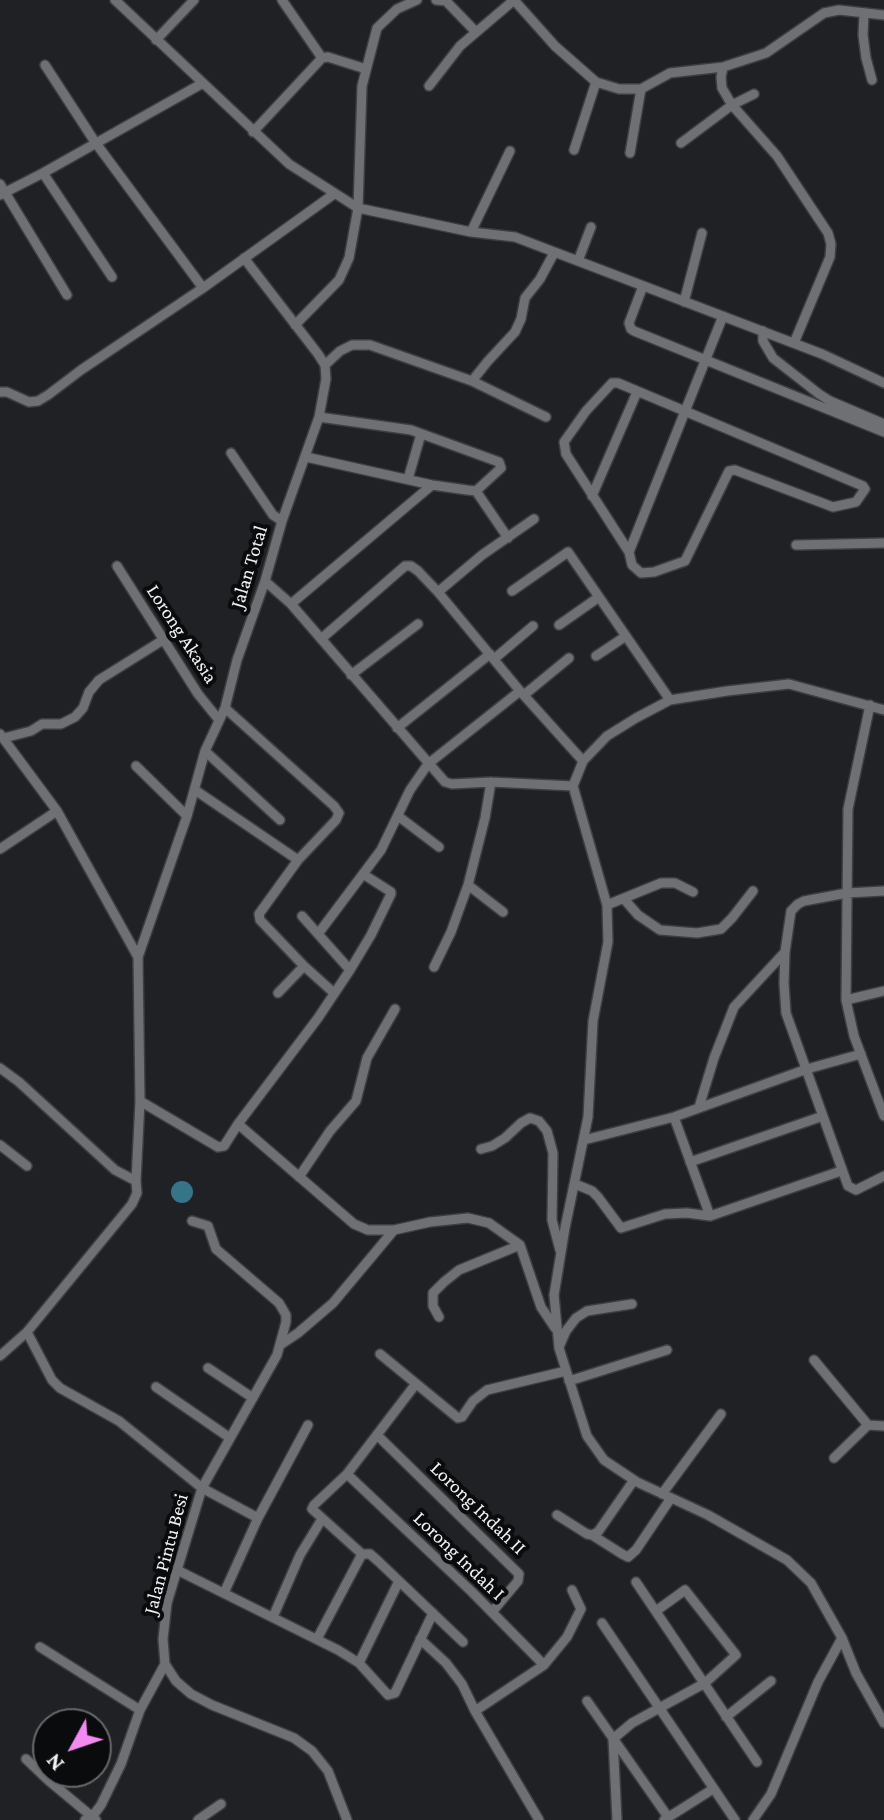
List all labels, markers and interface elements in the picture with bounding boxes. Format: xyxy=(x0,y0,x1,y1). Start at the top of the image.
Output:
street label: Jalan Total xyxy=(225,523,273,611)
street label: Lorong Akasia xyxy=(141,580,223,688)
street label: Lorong Indah II xyxy=(425,1456,531,1560)
street label: Jalan Pintu Besi xyxy=(138,1491,194,1617)
street label: Lorong Indah I xyxy=(408,1506,510,1606)
north arrow xyxy=(32,1708,112,1788)
text: N xyxy=(40,1749,69,1776)

